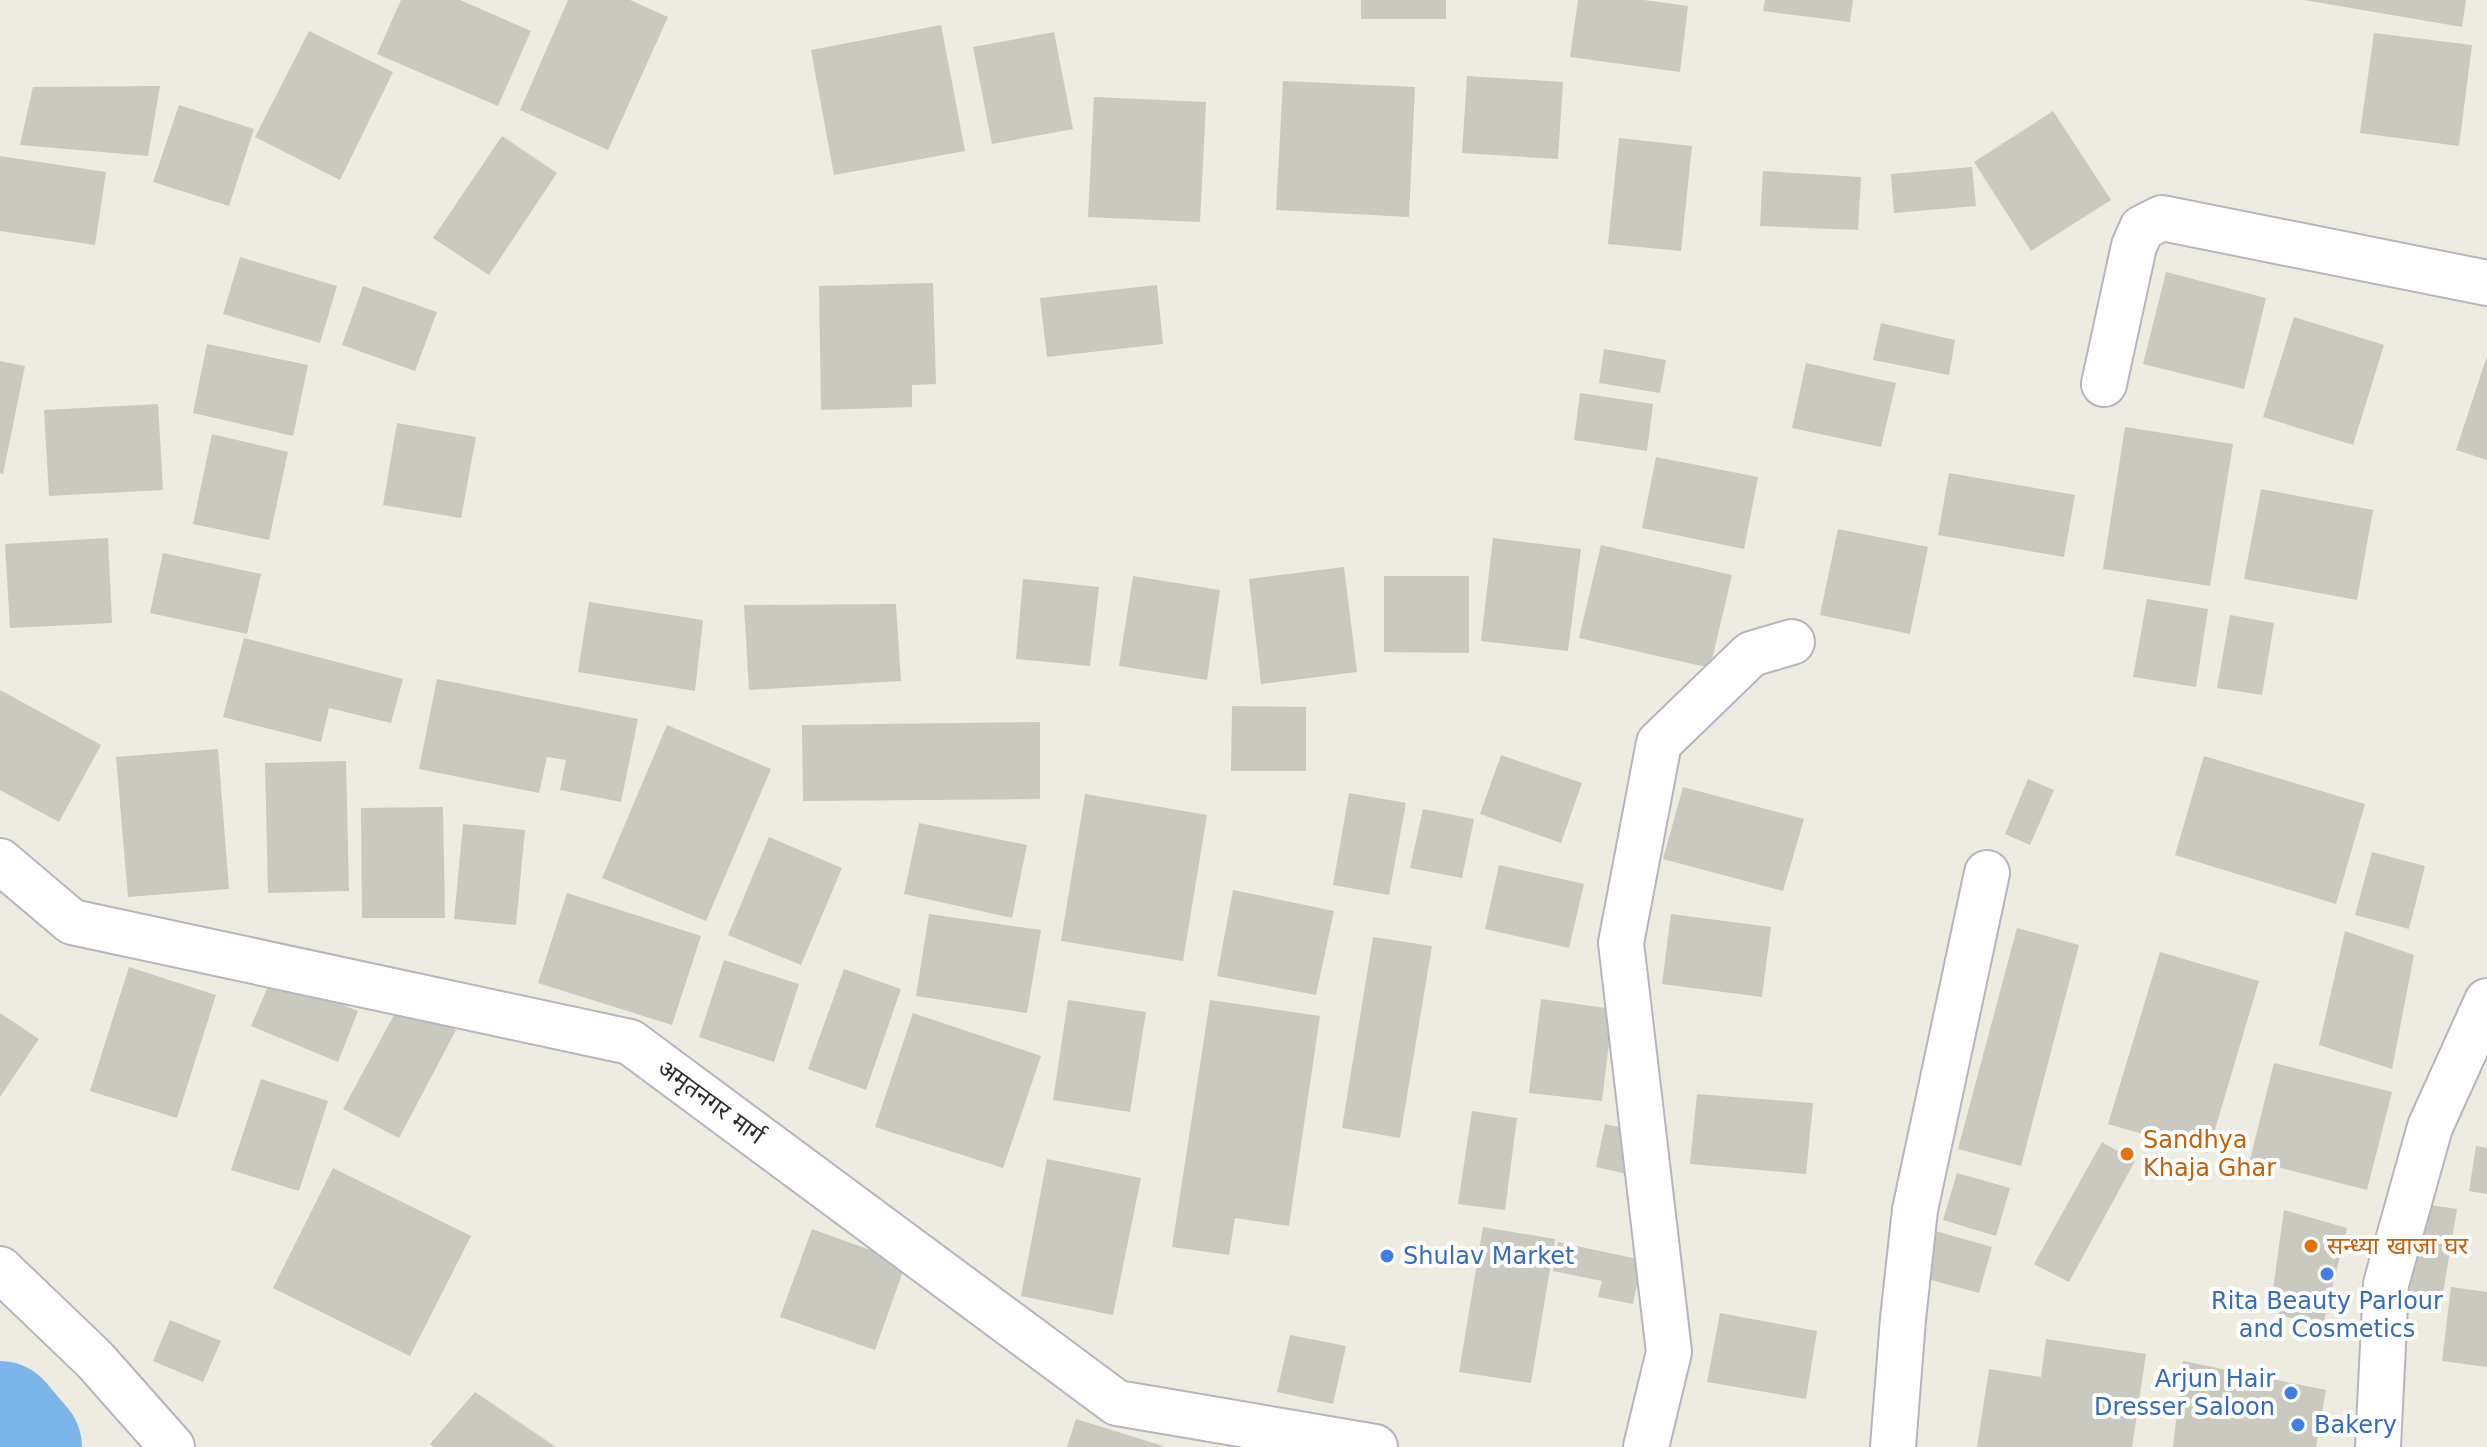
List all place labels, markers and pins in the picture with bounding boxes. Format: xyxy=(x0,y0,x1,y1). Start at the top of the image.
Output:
place label: Sandhya Khaja Ghar xyxy=(2143,1126,2276,1182)
marker: Sandhya Khaja Ghar xyxy=(2118,1145,2136,1163)
place label: सन्ध्या खाजा घर xyxy=(2327,1232,2469,1260)
marker: सन्ध्या खाजा घर xyxy=(2302,1237,2320,1255)
place label: Shulav Market xyxy=(1403,1242,1574,1270)
marker: Shulav Market xyxy=(1378,1247,1396,1265)
marker: Rita Beauty Parlour and Cosmetics xyxy=(2318,1265,2336,1283)
place label: Rita Beauty Parlour and Cosmetics xyxy=(2211,1287,2443,1343)
place label: Arjun Hair Dresser Saloon xyxy=(2094,1365,2275,1421)
marker: Arjun Hair Dresser Saloon xyxy=(2282,1384,2300,1402)
place label: Bakery xyxy=(2314,1411,2397,1439)
marker: Bakery xyxy=(2289,1416,2307,1434)

